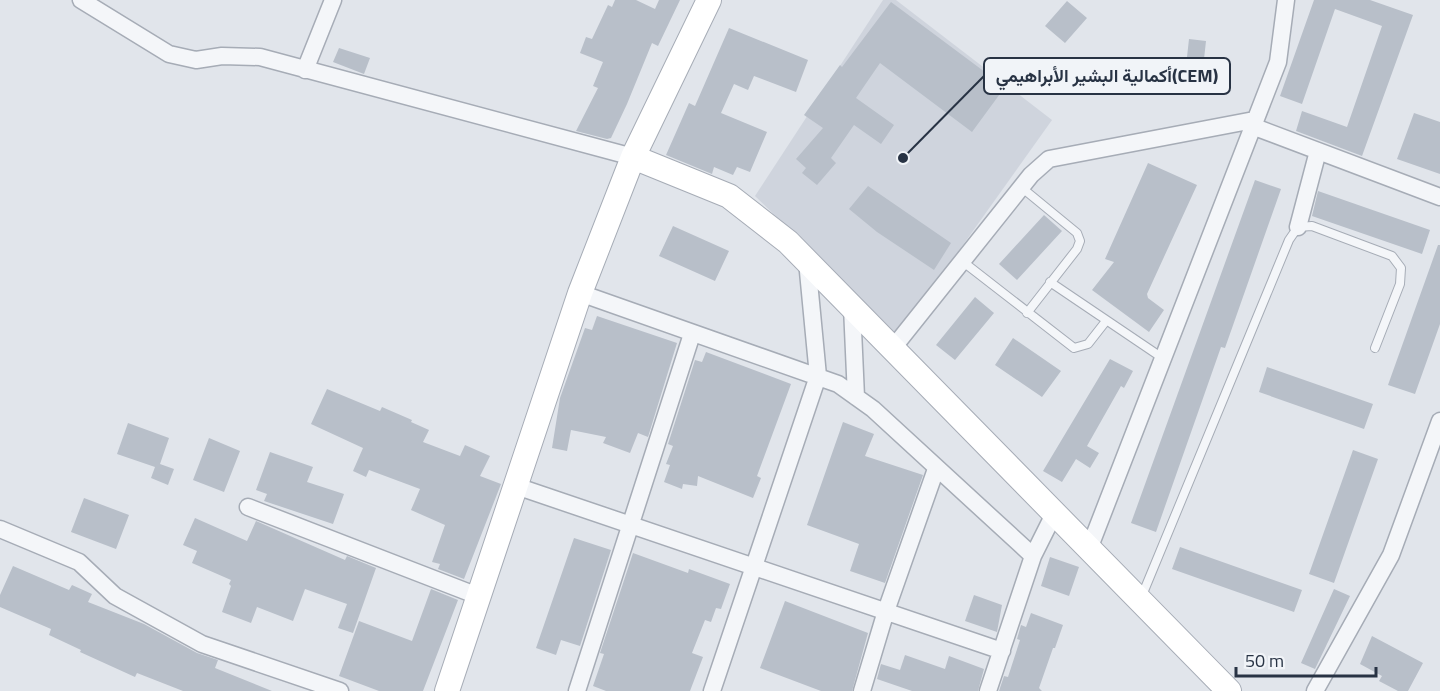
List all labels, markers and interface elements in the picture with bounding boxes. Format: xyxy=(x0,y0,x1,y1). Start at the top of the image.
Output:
callout: أكمالية البشير الأبراهيمي(CEM) xyxy=(984,58,1230,94)
text: أكمالية البشير الأبراهيمي(CEM) xyxy=(996,62,1218,91)
scale bar xyxy=(1236,640,1376,678)
text: 50 m xyxy=(1245,647,1284,674)

